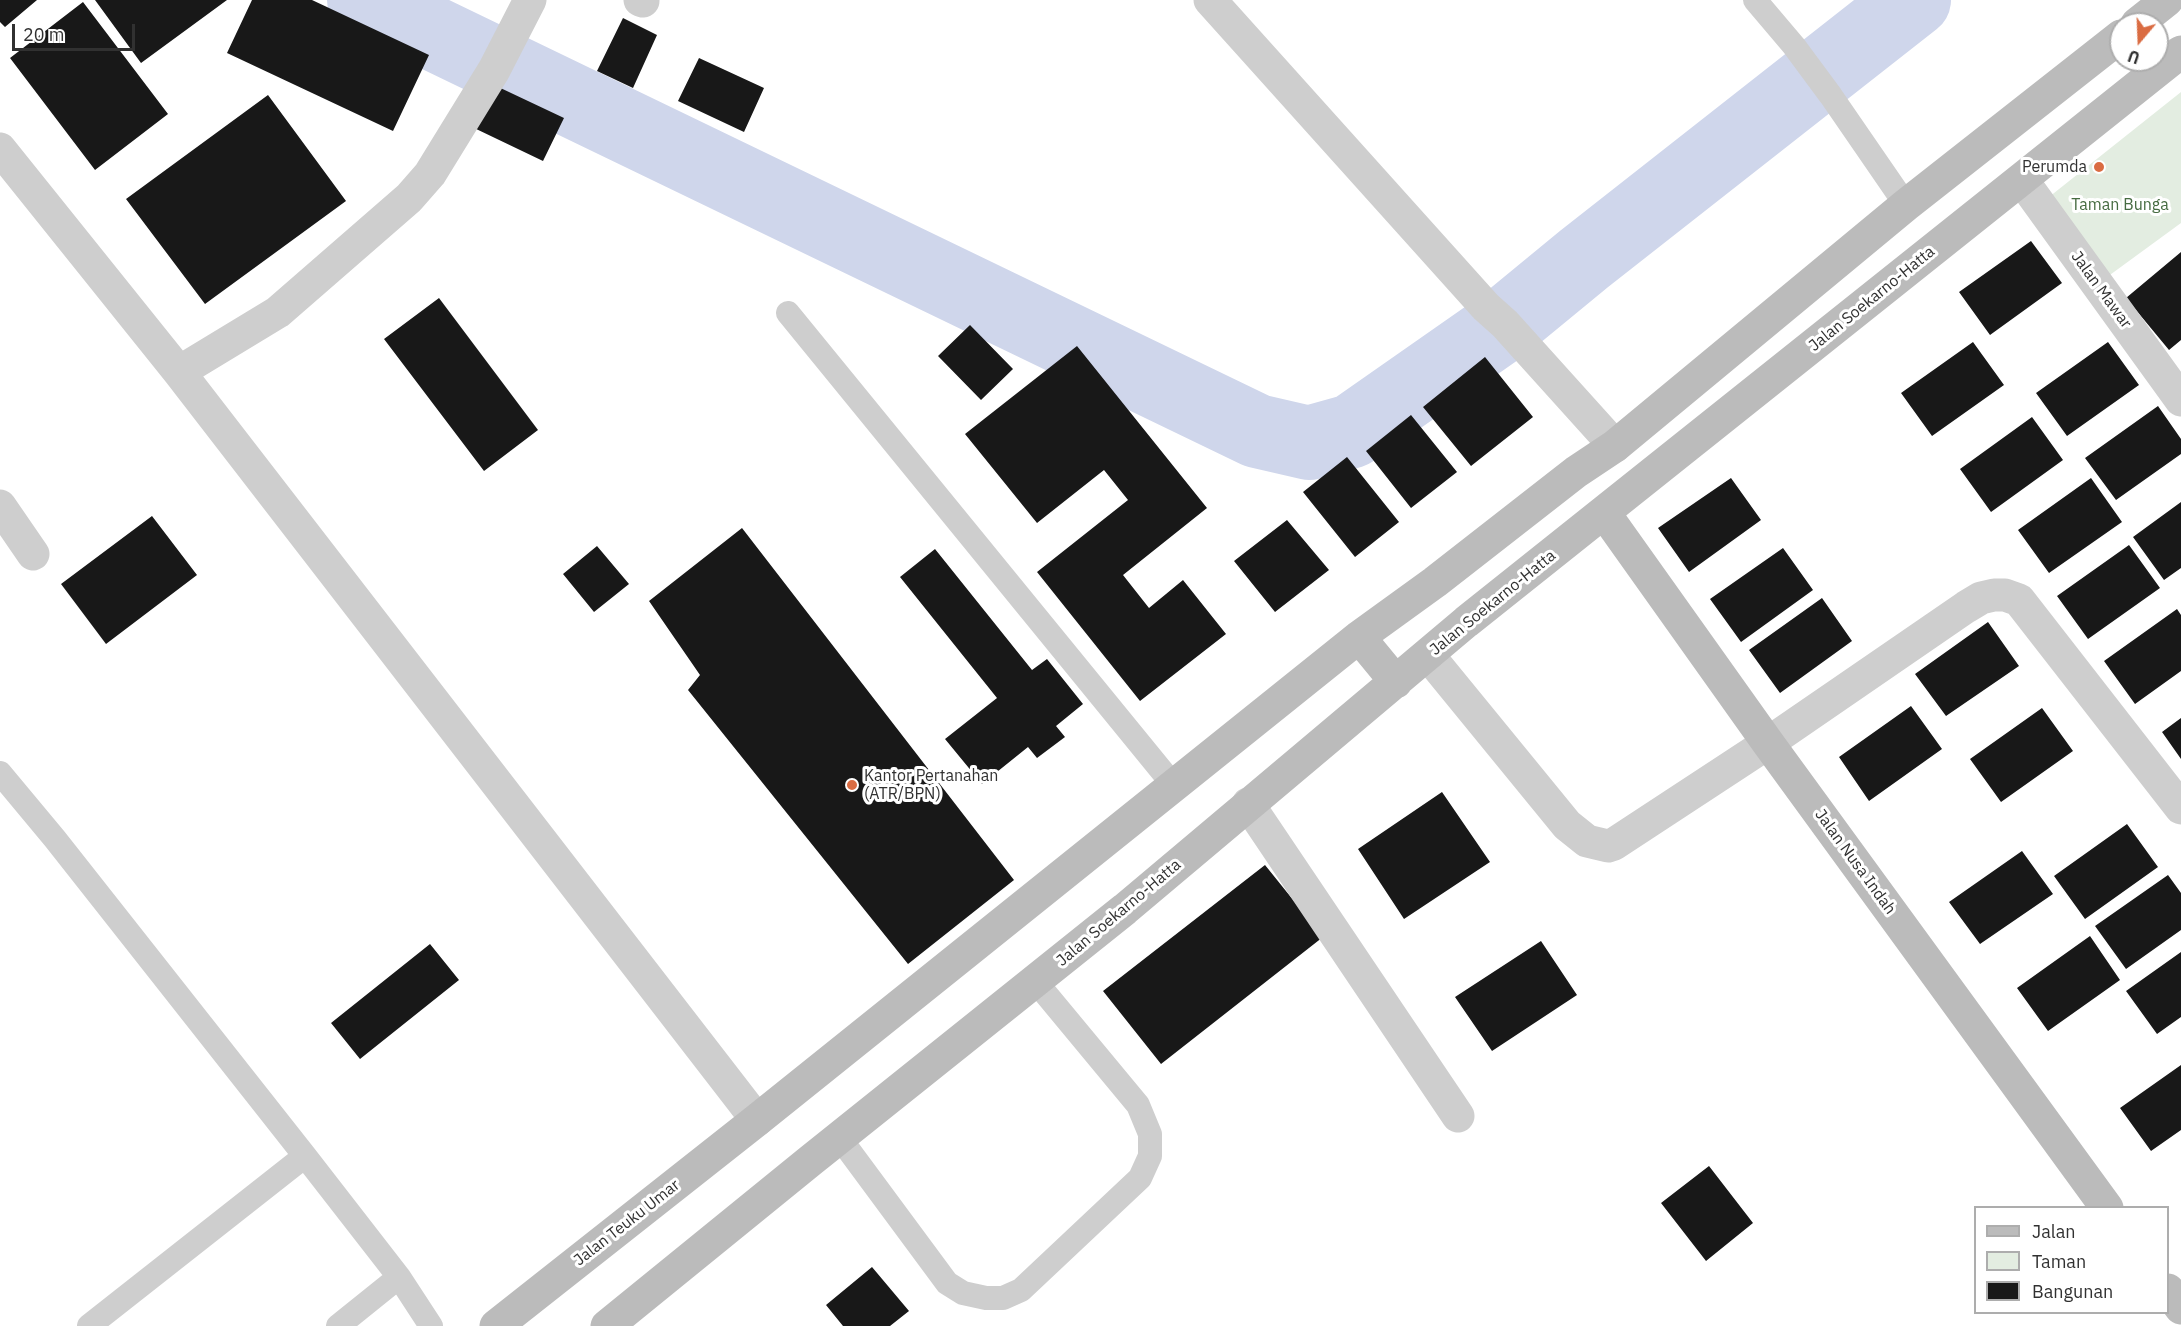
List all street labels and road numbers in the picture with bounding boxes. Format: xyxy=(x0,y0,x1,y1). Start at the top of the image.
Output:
street label: Jalan Soekarno-Hatta xyxy=(1805,242,1939,356)
street label: Jalan Mawar xyxy=(2067,248,2135,332)
street label: Jalan Soekarno-Hatta xyxy=(1426,546,1560,660)
street label: Jalan Nusa Indah xyxy=(1810,806,1900,918)
street label: Jalan Soekarno-Hatta xyxy=(1053,855,1185,971)
street label: Jalan Teuku Umar xyxy=(570,1176,684,1270)

